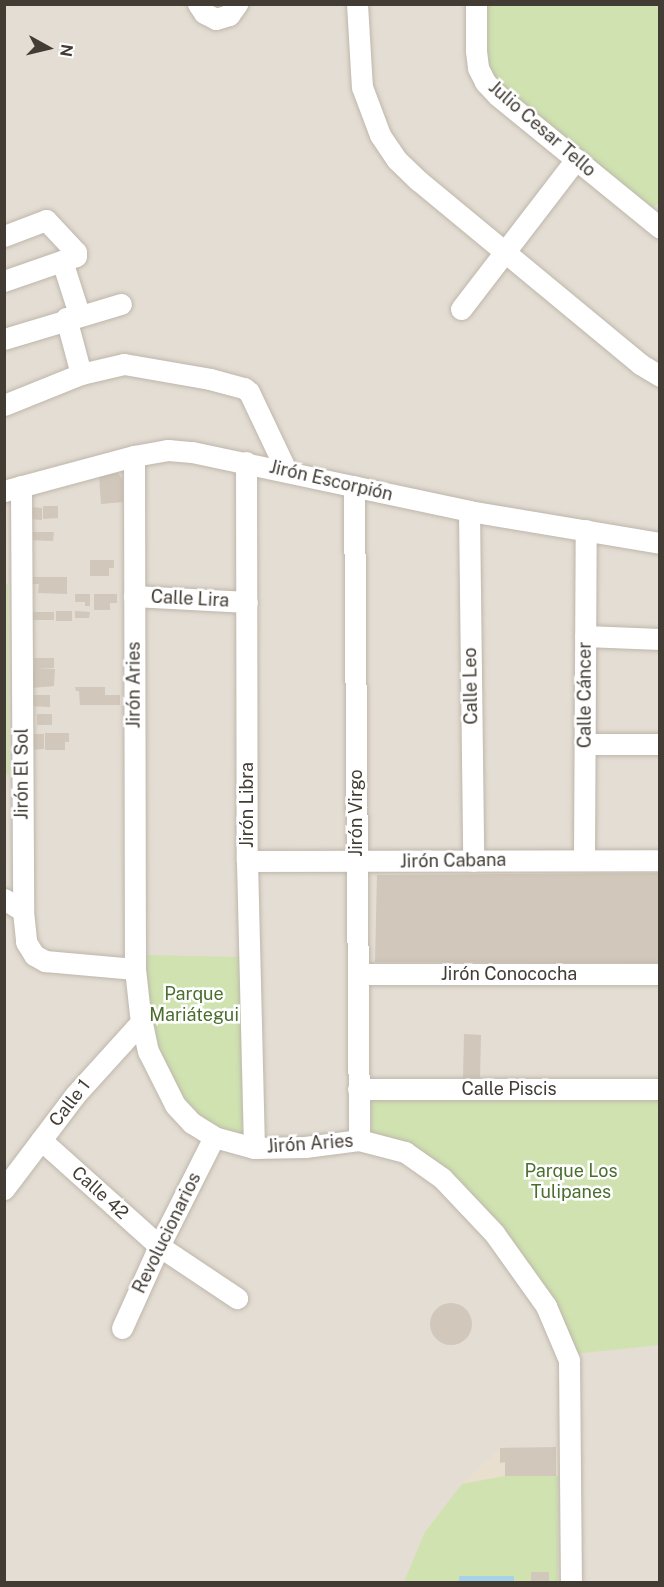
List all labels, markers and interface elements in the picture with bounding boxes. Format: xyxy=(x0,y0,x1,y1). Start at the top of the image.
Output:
north arrow xyxy=(18,18,78,78)
text: N xyxy=(56,43,77,58)
street label: Julio Cesar Tello xyxy=(484,77,600,181)
street label: Jirón Escorpión xyxy=(267,456,395,506)
street label: Calle Lira xyxy=(150,586,230,612)
street label: Jirón Aries xyxy=(123,642,145,728)
street label: Calle Cáncer xyxy=(574,642,596,748)
street label: Calle Leo xyxy=(460,647,482,725)
street label: Jirón El Sol xyxy=(11,728,33,820)
street label: Jirón Libra xyxy=(236,762,258,848)
street label: Jirón Virgo xyxy=(345,769,367,857)
street label: Jirón Cabana xyxy=(400,849,506,873)
street label: Jirón Conococha xyxy=(441,963,577,985)
park label: Parque Mariátegui xyxy=(149,984,239,1026)
street label: Calle 1 xyxy=(45,1075,95,1131)
street label: Calle Piscis xyxy=(461,1078,557,1100)
street label: Jirón Aries xyxy=(266,1130,354,1158)
park label: Parque Los Tulipanes xyxy=(524,1161,618,1204)
street label: Calle 42 xyxy=(67,1162,133,1224)
street label: Revolucionarios xyxy=(128,1169,206,1297)

